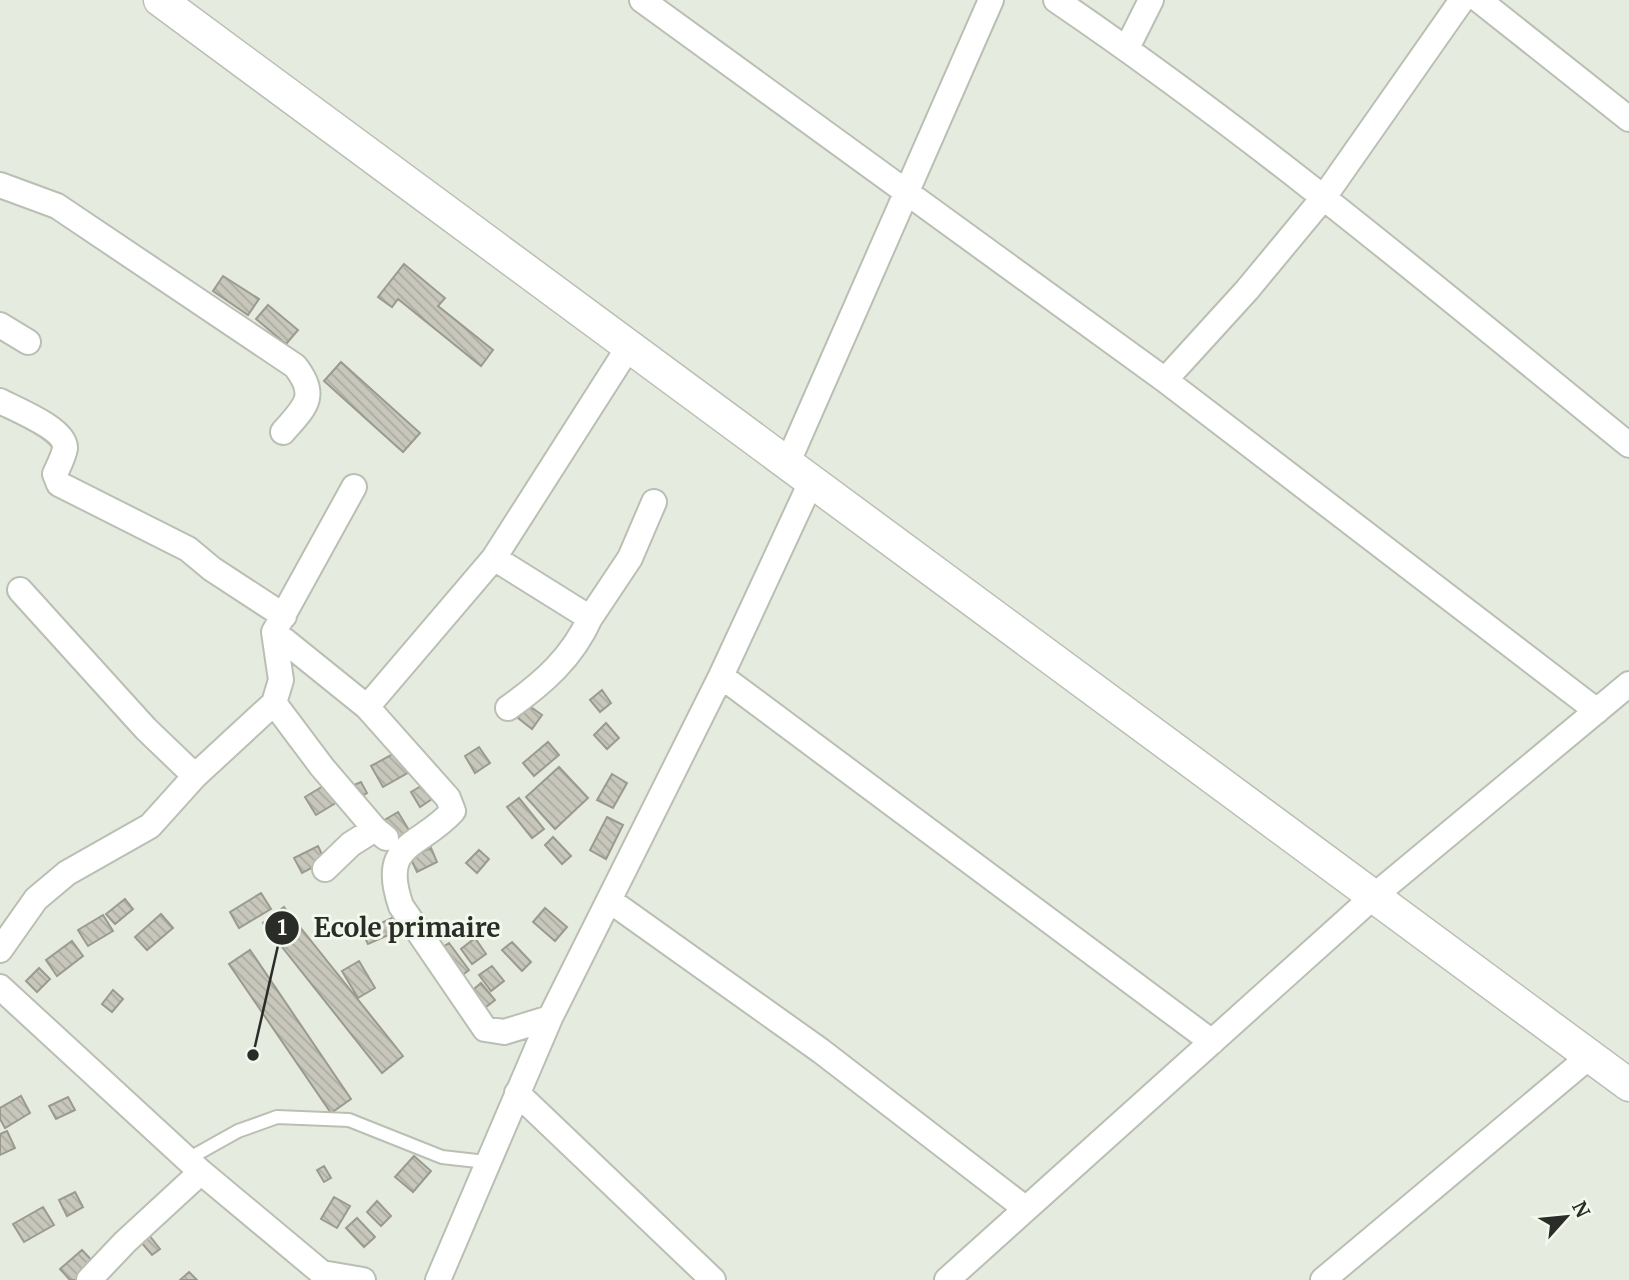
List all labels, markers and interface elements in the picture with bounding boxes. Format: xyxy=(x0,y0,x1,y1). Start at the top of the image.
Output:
callout: Ecole primaire xyxy=(265,904,515,951)
text: Ecole primaire xyxy=(314,911,500,944)
text: 1 xyxy=(277,914,287,941)
north arrow xyxy=(1531,1182,1601,1252)
text: N xyxy=(1567,1197,1595,1221)

